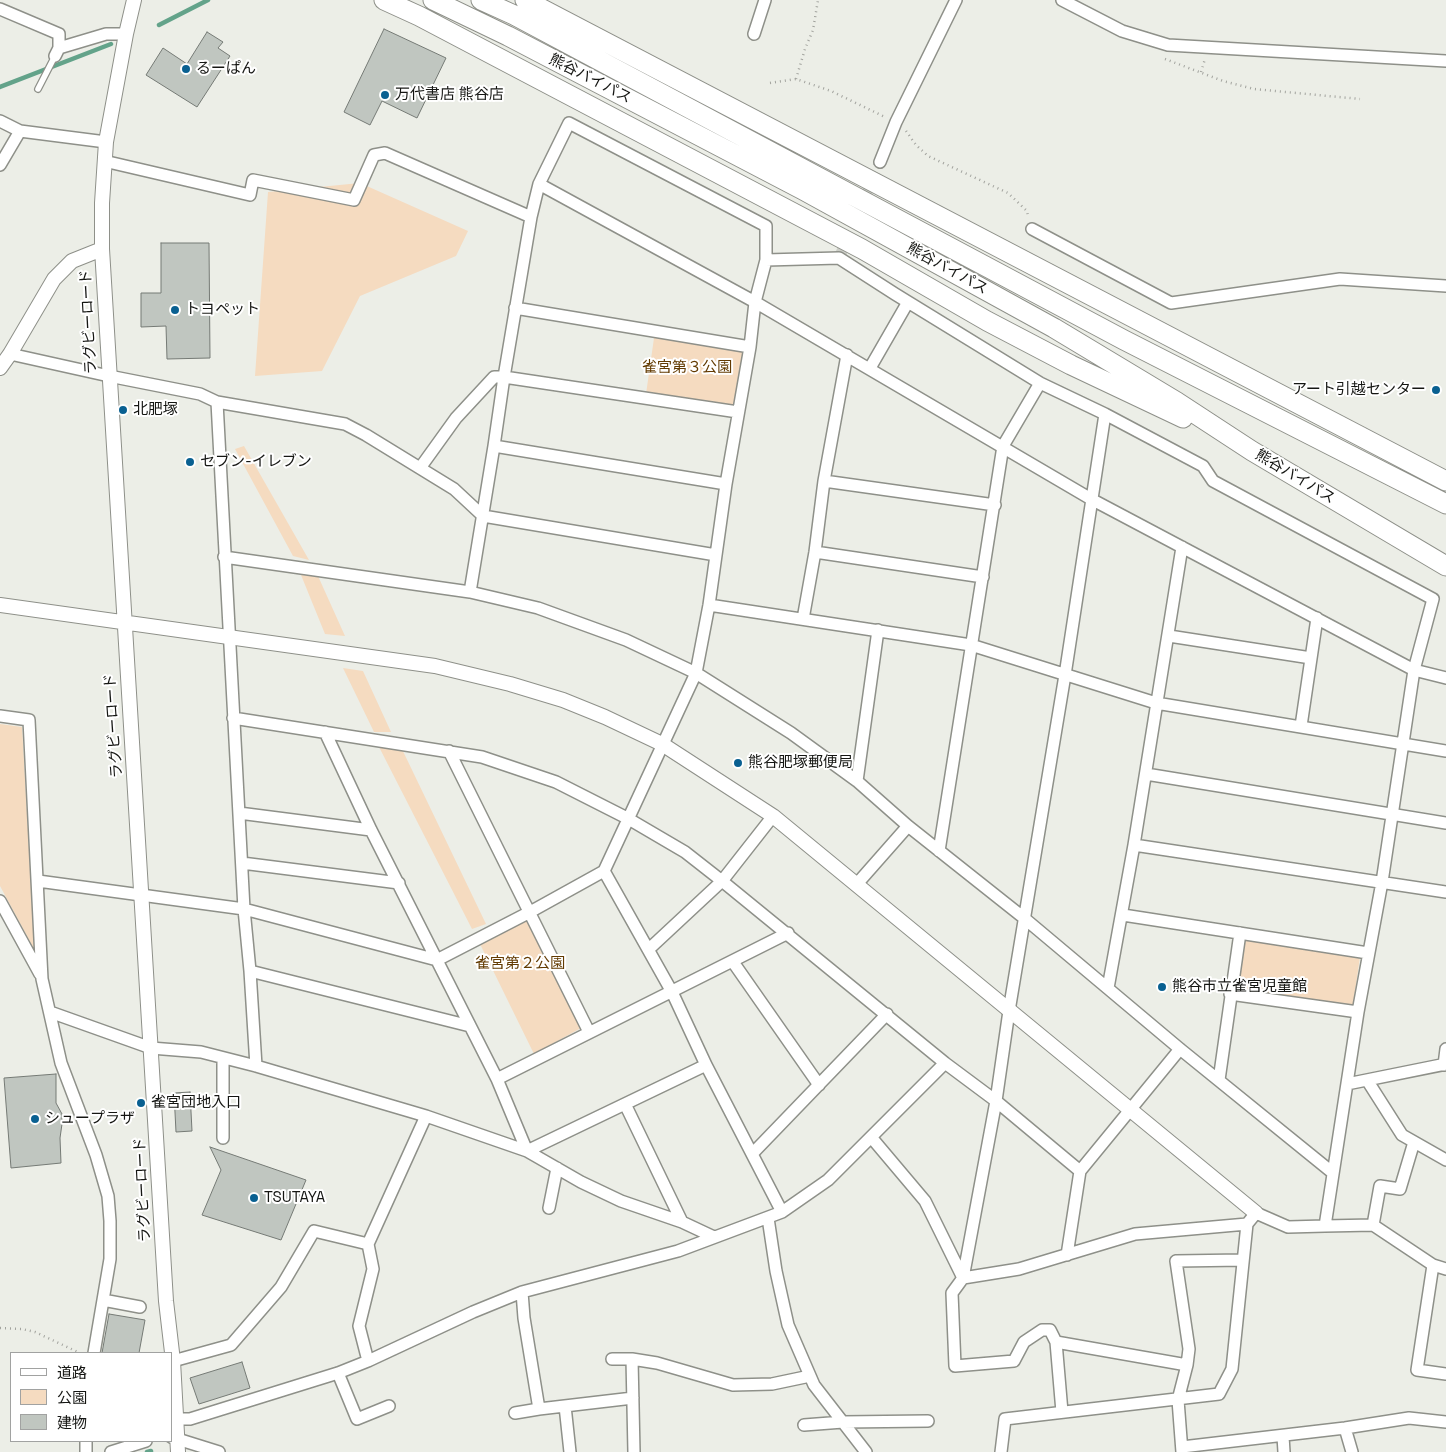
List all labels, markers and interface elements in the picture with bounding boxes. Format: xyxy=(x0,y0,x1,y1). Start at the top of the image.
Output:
street label: 熊谷バイパス xyxy=(546,51,634,107)
place label: るーぱん xyxy=(196,60,256,78)
marker: るーぱん xyxy=(180,63,192,75)
place label: 万代書店 熊谷店 xyxy=(395,86,504,104)
marker: 万代書店 熊谷店 xyxy=(379,89,391,101)
street label: 熊谷バイパス xyxy=(903,239,991,299)
street label: ラグビーロード xyxy=(77,269,101,375)
place label: トヨペット xyxy=(185,301,260,319)
marker: トヨペット xyxy=(169,304,181,316)
park label: 雀宮第３公園 xyxy=(642,359,732,377)
place label: アート引越センター xyxy=(1292,381,1426,399)
marker: アート引越センター xyxy=(1430,384,1442,396)
place label: 北肥塚 xyxy=(133,401,178,419)
marker: 北肥塚 xyxy=(117,404,129,416)
street label: 熊谷バイパス xyxy=(1252,446,1338,508)
place label: セブン-イレブン xyxy=(200,453,312,471)
marker: セブン-イレブン xyxy=(184,456,196,468)
street label: ラグビーロード xyxy=(101,673,127,779)
place label: 熊谷肥塚郵便局 xyxy=(748,754,853,772)
marker: 熊谷肥塚郵便局 xyxy=(732,757,744,769)
park label: 雀宮第２公園 xyxy=(475,955,565,973)
place label: 熊谷市立雀宮児童館 xyxy=(1172,978,1307,996)
marker: 熊谷市立雀宮児童館 xyxy=(1156,981,1168,993)
place label: 雀宮団地入口 xyxy=(151,1094,241,1112)
marker: 雀宮団地入口 xyxy=(135,1097,147,1109)
place label: シュープラザ xyxy=(45,1110,135,1128)
marker: シュープラザ xyxy=(29,1113,41,1125)
street label: ラグビーロード xyxy=(131,1137,155,1243)
place label: TSUTAYA xyxy=(264,1189,325,1207)
marker: TSUTAYA xyxy=(248,1192,260,1204)
legend xyxy=(10,1352,172,1442)
text: 道路 xyxy=(57,1363,87,1382)
text: 公園 xyxy=(57,1388,87,1407)
text: 建物 xyxy=(57,1413,87,1432)

